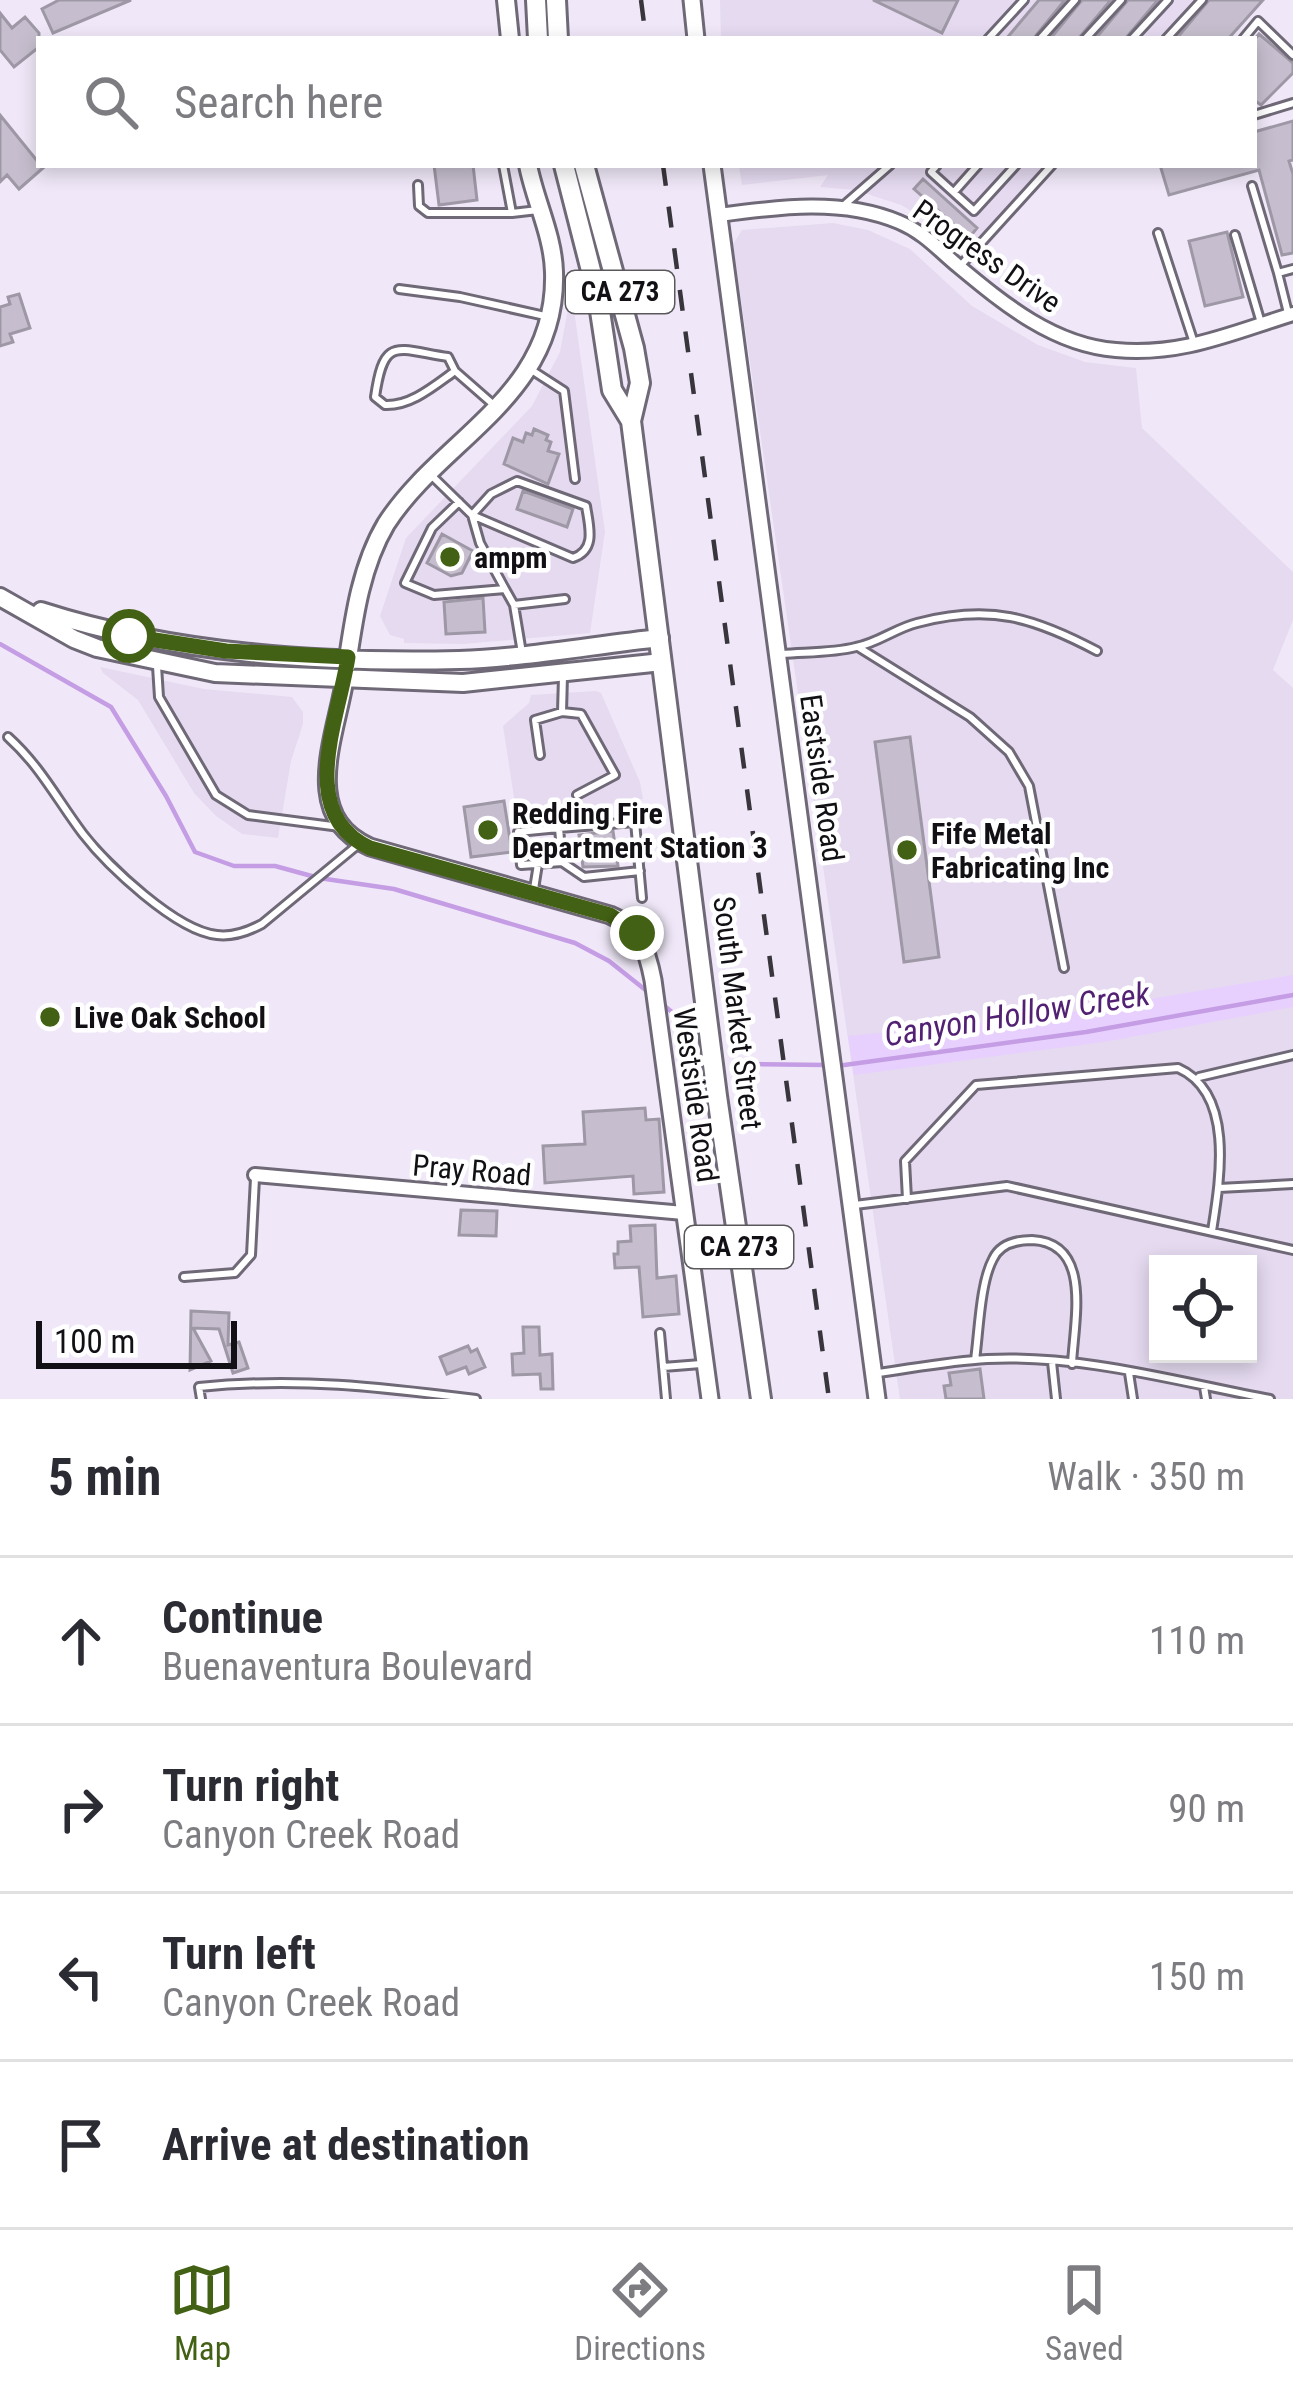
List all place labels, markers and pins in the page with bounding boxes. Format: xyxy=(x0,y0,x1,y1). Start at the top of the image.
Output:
place label: ampm xyxy=(474,540,548,575)
marker: ampm xyxy=(437,544,463,570)
place label: Redding Fire Department Station 3 xyxy=(512,796,768,865)
place label: Fife Metal Fabricating Inc xyxy=(931,816,1109,885)
marker: Redding Fire Department Station 3 xyxy=(475,817,501,843)
marker: Fife Metal Fabricating Inc xyxy=(894,837,920,863)
place label: Live Oak School xyxy=(74,1000,266,1035)
marker: Live Oak School xyxy=(37,1004,63,1030)

